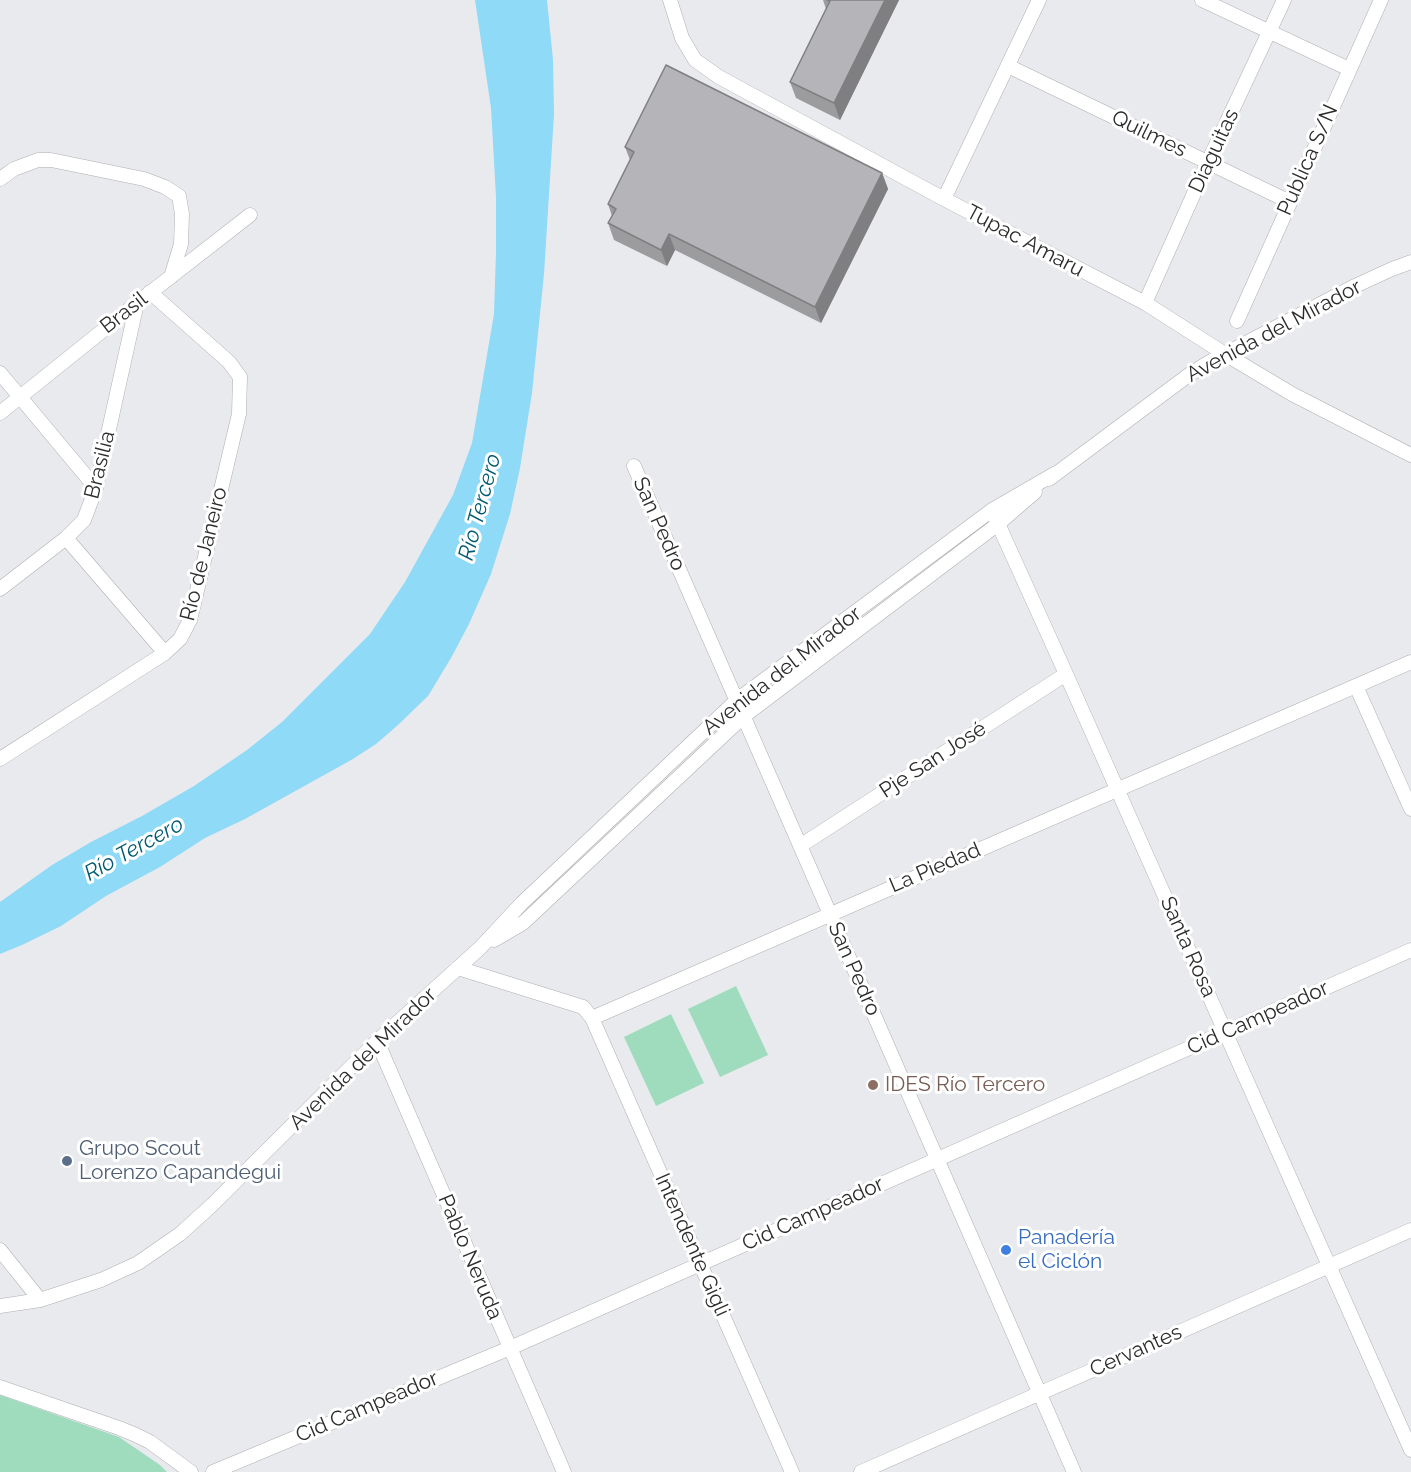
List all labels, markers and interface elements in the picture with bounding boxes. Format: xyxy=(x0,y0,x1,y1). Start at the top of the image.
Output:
street label: Publica S/N xyxy=(1272,101,1344,219)
street label: Quilmes xyxy=(1107,105,1191,163)
street label: Diaguitas xyxy=(1184,105,1244,197)
street label: Tupac Amaru xyxy=(962,199,1088,283)
street label: Avenida del Mirador xyxy=(1182,274,1366,388)
street label: Brasil xyxy=(95,287,153,339)
street label: Brasilia xyxy=(79,428,121,502)
water label: Río Tercero xyxy=(453,451,507,563)
street label: San Pedro xyxy=(627,473,691,575)
street label: Río de Janeiro xyxy=(175,485,233,623)
street label: Avenida del Mirador xyxy=(698,601,866,741)
street label: Pje San José xyxy=(875,716,991,804)
water label: Río Tercero xyxy=(80,811,188,887)
street label: La Piedad xyxy=(886,838,984,898)
street label: Santa Rosa xyxy=(1155,893,1221,1001)
street label: San Pedro xyxy=(822,918,886,1020)
street label: Cid Campeador xyxy=(1183,976,1333,1060)
street label: Avenida del Mirador xyxy=(284,982,442,1136)
place label: IDES Río Tercero xyxy=(885,1072,1045,1098)
marker: IDES Río Tercero xyxy=(866,1078,880,1092)
place label: Grupo Scout Lorenzo Capandegui xyxy=(79,1136,281,1186)
marker: Grupo Scout Lorenzo Capandegui xyxy=(60,1154,74,1168)
street label: Intendente Gigli xyxy=(649,1170,735,1320)
street label: Cid Campeador xyxy=(738,1172,888,1256)
street label: Pablo Neruda xyxy=(432,1191,508,1323)
place label: Panadería el Ciclón xyxy=(1018,1225,1115,1275)
marker: Panadería el Ciclón xyxy=(999,1243,1013,1257)
street label: Cervantes xyxy=(1086,1320,1186,1382)
street label: Cid Campeador xyxy=(292,1366,442,1448)

